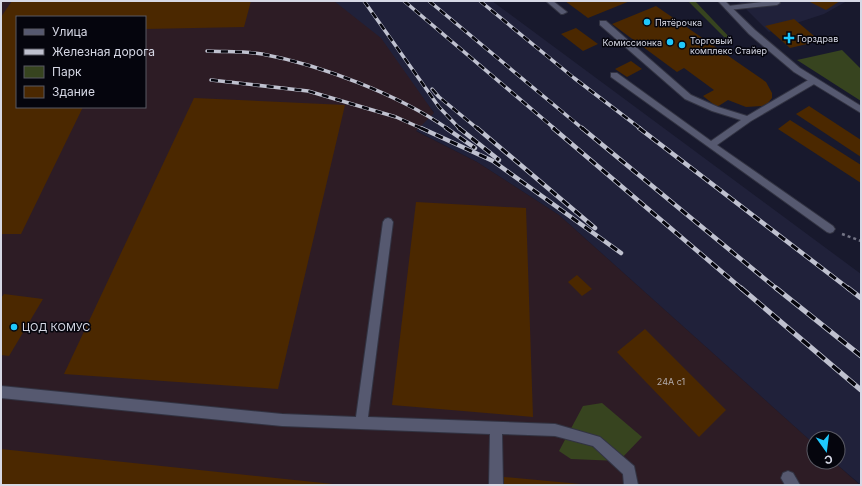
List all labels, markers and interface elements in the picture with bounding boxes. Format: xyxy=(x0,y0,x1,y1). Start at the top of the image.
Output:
legend xyxy=(16,16,146,108)
marker: Пятёрочка xyxy=(642,17,652,27)
place label: Пятёрочка xyxy=(655,17,702,28)
text: Улица xyxy=(52,24,87,39)
marker: Горздрав xyxy=(784,33,794,43)
place label: Горздрав xyxy=(797,33,838,44)
place label: Торговый комплекс Стайер xyxy=(690,35,767,56)
place label: Комиссионка xyxy=(602,37,662,48)
marker: Комиссионка xyxy=(665,37,675,47)
marker: Торговый комплекс Стайер xyxy=(677,40,687,50)
text: Железная дорога xyxy=(52,44,155,59)
text: Парк xyxy=(52,64,82,79)
text: Здание xyxy=(52,84,95,99)
place label: ЦОД КОМУС xyxy=(22,320,90,334)
marker: ЦОД КОМУС xyxy=(9,322,19,332)
house number: 24А с1 xyxy=(657,376,685,387)
north arrow xyxy=(806,430,846,470)
text: С xyxy=(823,452,834,467)

